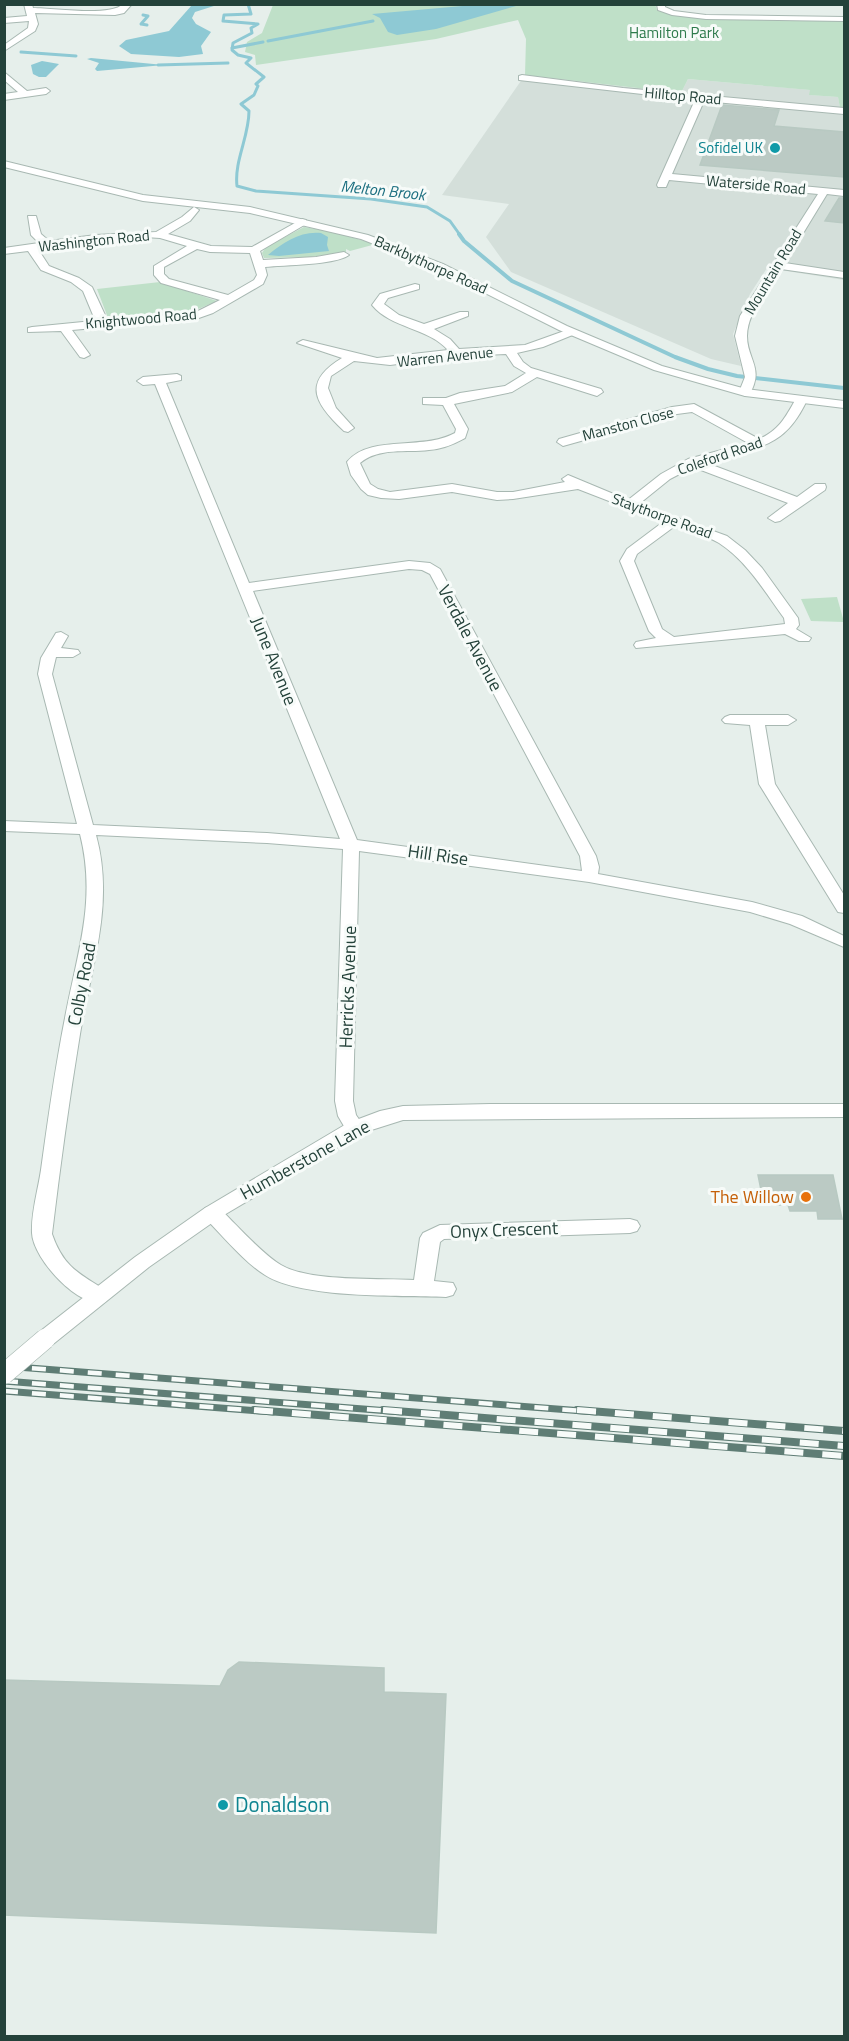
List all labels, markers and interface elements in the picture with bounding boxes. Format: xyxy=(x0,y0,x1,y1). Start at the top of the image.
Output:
park label: Hamilton Park xyxy=(629,21,719,44)
street label: Hilltop Road xyxy=(644,81,723,110)
place label: Sofidel UK xyxy=(698,136,763,159)
marker: Sofidel UK xyxy=(768,141,782,155)
street label: Waterside Road xyxy=(705,169,807,200)
water label: Melton Brook xyxy=(340,174,428,207)
street label: Washington Road xyxy=(37,223,151,258)
street label: Mountain Road xyxy=(738,225,807,319)
street label: Barkbythorpe Road xyxy=(371,229,492,300)
street label: Knightwood Road xyxy=(84,302,198,335)
street label: Warren Avenue xyxy=(396,340,494,373)
street label: Manston Close xyxy=(580,400,676,447)
street label: Coleford Road xyxy=(674,430,765,481)
street label: Staythorpe Road xyxy=(609,487,716,544)
street label: Verdale Avenue xyxy=(431,580,510,696)
street label: June Avenue xyxy=(244,612,305,709)
street label: Hill Rise xyxy=(406,837,470,872)
street label: Herricks Avenue xyxy=(332,925,363,1049)
street label: Colby Road xyxy=(60,940,103,1028)
street label: Humberstone Lane xyxy=(235,1113,375,1206)
place label: The Willow xyxy=(710,1183,794,1210)
marker: The Willow xyxy=(799,1190,813,1204)
street label: Onyx Crescent xyxy=(449,1214,559,1245)
place label: Donaldson xyxy=(235,1788,330,1820)
marker: Donaldson xyxy=(216,1798,230,1812)

